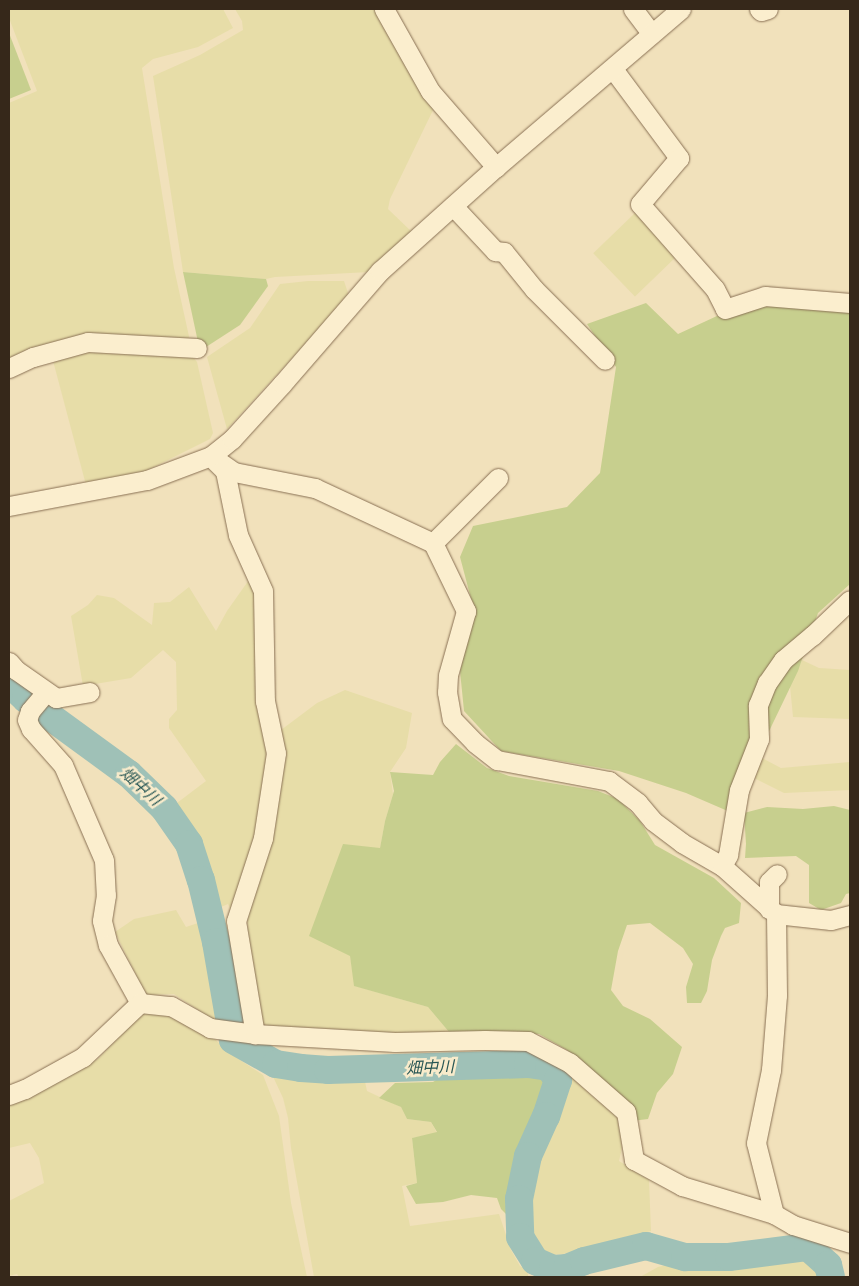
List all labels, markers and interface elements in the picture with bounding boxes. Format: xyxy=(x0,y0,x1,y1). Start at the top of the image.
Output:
water label: 畑中川 xyxy=(117,763,165,809)
water label: 畑中川 xyxy=(406,1057,454,1077)

